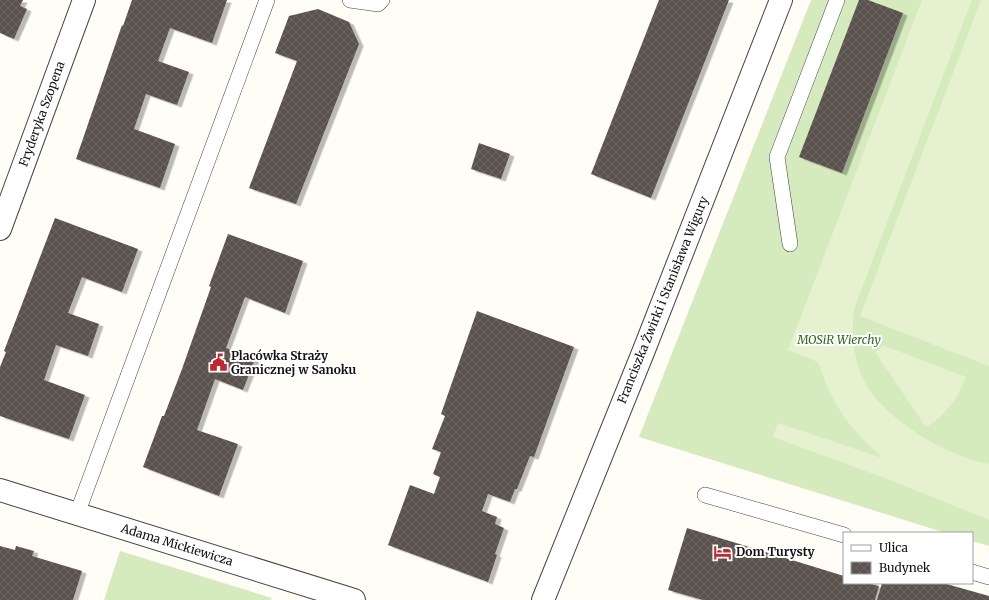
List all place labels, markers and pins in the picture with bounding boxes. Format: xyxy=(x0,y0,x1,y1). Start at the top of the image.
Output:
place label: Placówka Straży Granicznej w Sanoku xyxy=(231,348,356,377)
public building icon: Placówka Straży Granicznej w Sanoku xyxy=(208,353,228,373)
hotel icon: Dom Turysty xyxy=(713,542,733,562)
place label: Dom Turysty xyxy=(736,544,816,559)

